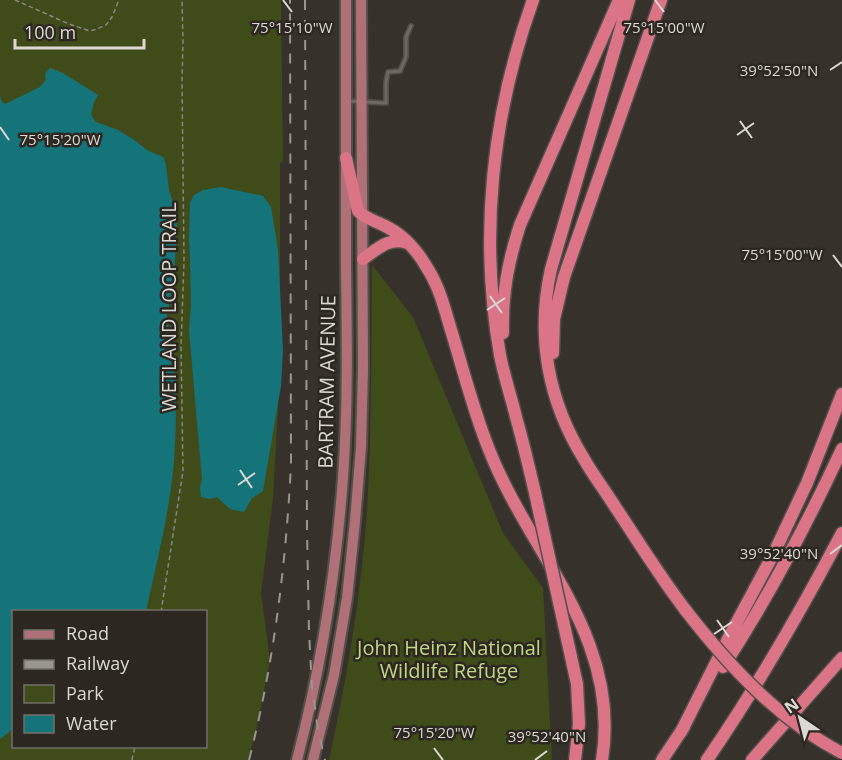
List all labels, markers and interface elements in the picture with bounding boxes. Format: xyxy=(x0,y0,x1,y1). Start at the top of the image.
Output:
scale bar xyxy=(15,12,144,50)
text: 75°15'10"W xyxy=(252,17,333,37)
text: 75°15'00"W xyxy=(624,17,705,37)
text: 100 m xyxy=(24,20,76,44)
text: 39°52'50"N xyxy=(740,60,818,80)
text: 75°15'20"W xyxy=(20,129,101,149)
street label: WETLAND LOOP TRAIL xyxy=(155,202,182,412)
text: 75°15'00"W xyxy=(742,244,823,264)
street label: BARTRAM AVENUE xyxy=(311,295,342,469)
text: 39°52'40"N xyxy=(740,543,818,563)
legend xyxy=(12,610,207,748)
text: Road xyxy=(66,621,109,645)
park label: John Heinz National Wildlife Refuge xyxy=(355,634,541,684)
text: Railway xyxy=(66,651,130,675)
text: Park xyxy=(66,681,104,705)
north arrow xyxy=(770,688,830,748)
text: N xyxy=(780,693,803,718)
text: Water xyxy=(66,711,117,735)
text: 75°15'20"W xyxy=(394,722,475,742)
text: 39°52'40"N xyxy=(508,726,586,746)

